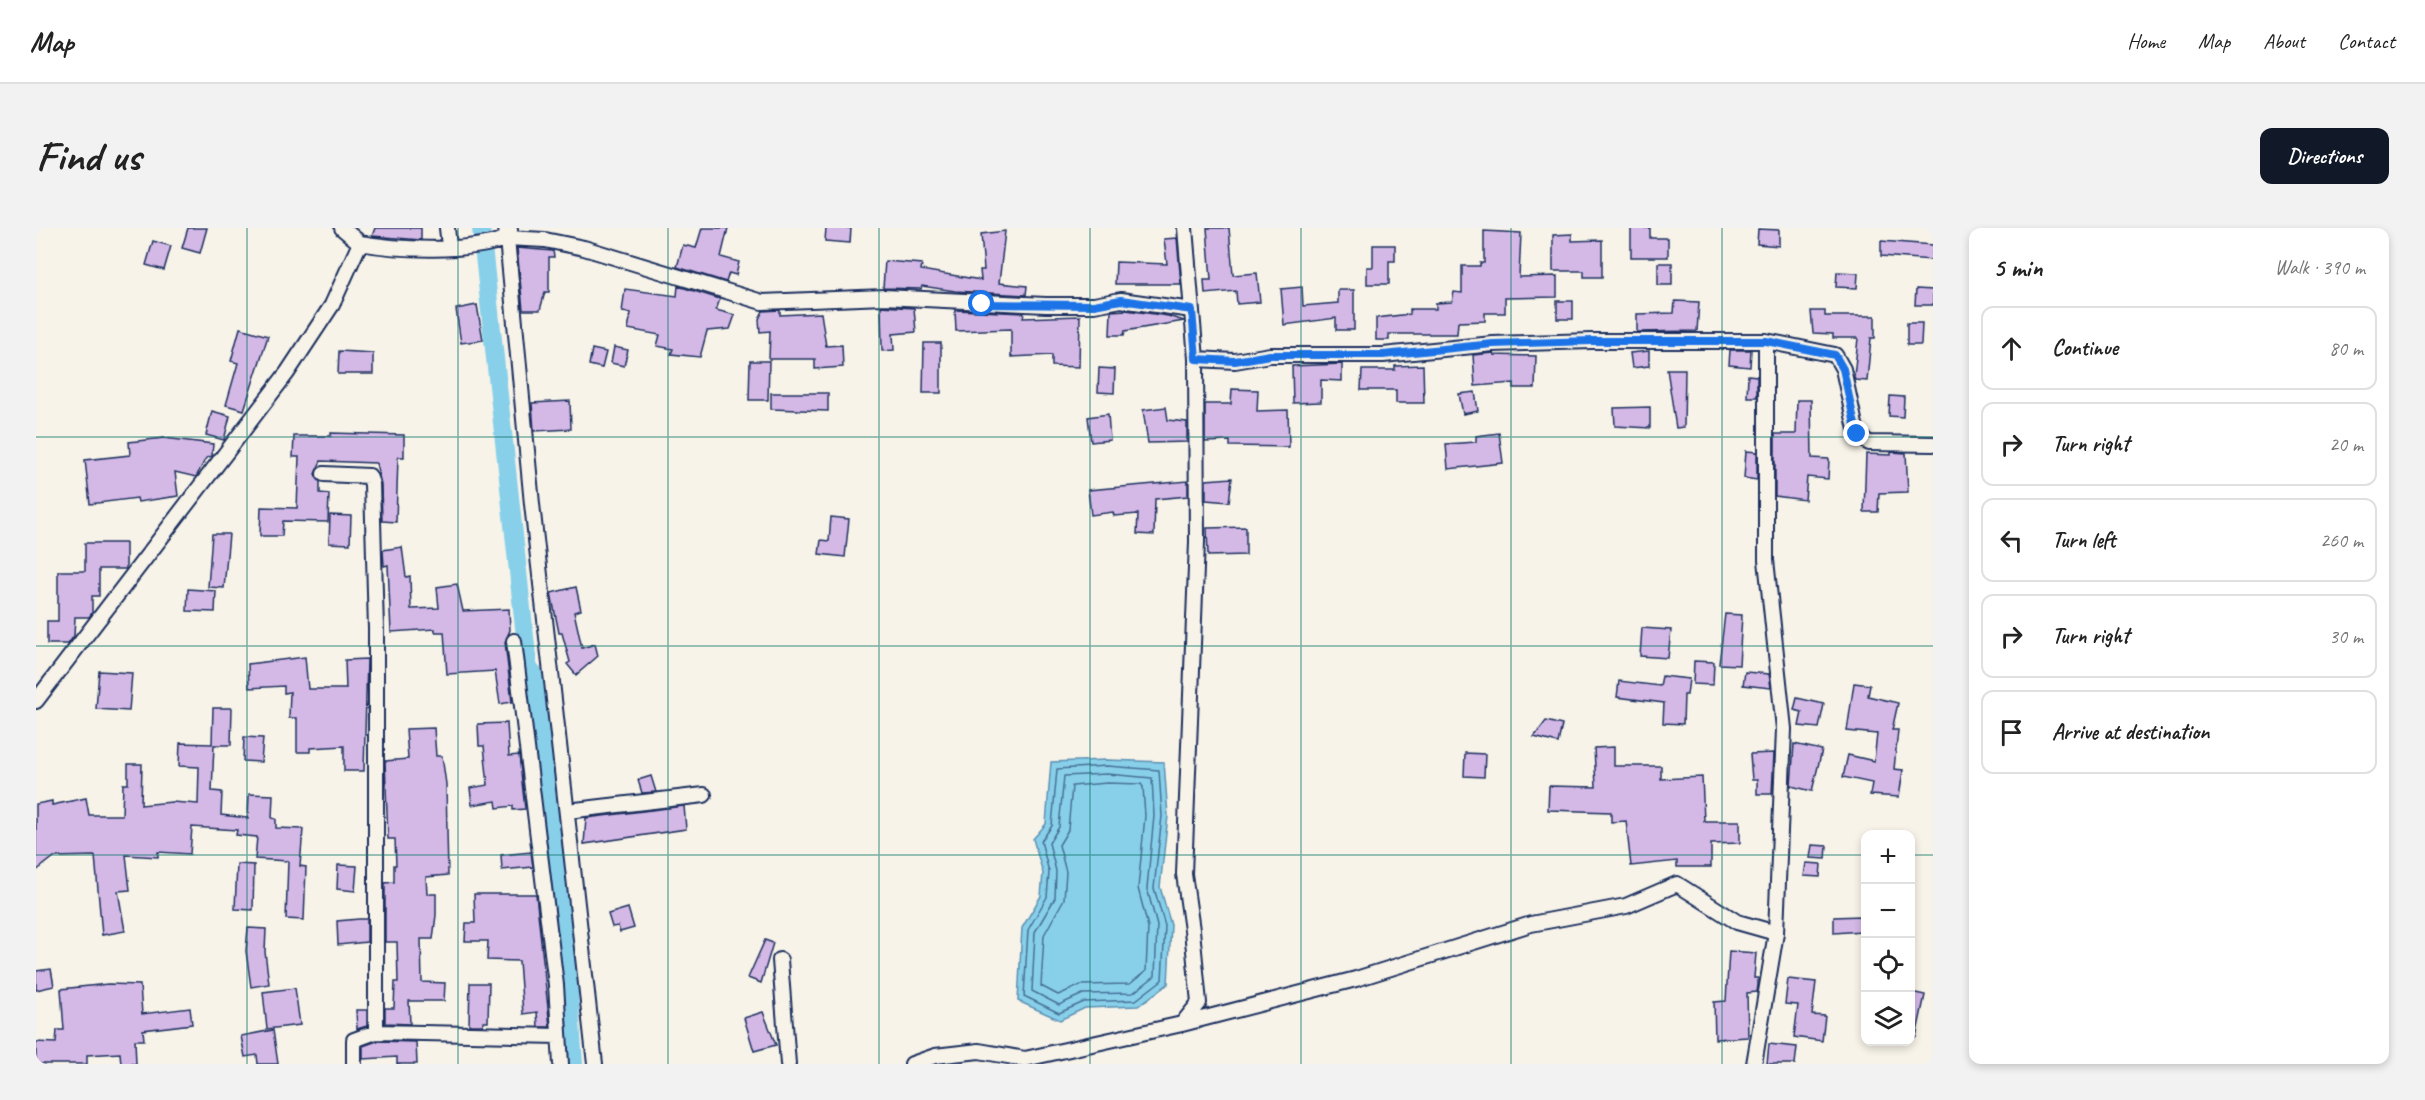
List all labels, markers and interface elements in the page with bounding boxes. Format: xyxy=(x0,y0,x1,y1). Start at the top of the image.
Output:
text: Map xyxy=(30,24,73,59)
text: Home xyxy=(2127,28,2165,54)
text: Map xyxy=(2198,28,2230,54)
text: About xyxy=(2263,28,2305,54)
text: Contact xyxy=(2338,28,2395,54)
button: Directions xyxy=(2260,128,2389,184)
text: Find us xyxy=(36,130,141,183)
text: 5 min xyxy=(1993,251,2042,284)
text: Walk · 390 m xyxy=(2275,255,2365,280)
route start xyxy=(968,290,994,316)
icon: ahead xyxy=(1995,332,2028,365)
text: Continue xyxy=(2052,334,2118,362)
text: 80 m xyxy=(2329,336,2363,361)
route end xyxy=(1843,420,1869,446)
icon: right xyxy=(1995,428,2028,461)
text: Turn right xyxy=(2052,430,2129,458)
text: 20 m xyxy=(2329,432,2363,457)
icon: left xyxy=(1995,524,2028,557)
text: Turn left xyxy=(2052,526,2116,554)
text: 260 m xyxy=(2320,528,2363,553)
icon: right xyxy=(1995,620,2028,653)
text: Turn right xyxy=(2052,622,2129,650)
text: 30 m xyxy=(2329,624,2363,649)
icon: arrive xyxy=(1995,716,2028,749)
text: Arrive at destination xyxy=(2052,718,2209,746)
map controls xyxy=(1861,830,1915,1046)
button: + xyxy=(1861,830,1915,884)
button: − xyxy=(1861,884,1915,938)
button: locate xyxy=(1861,938,1915,992)
button: layers xyxy=(1861,992,1915,1046)

